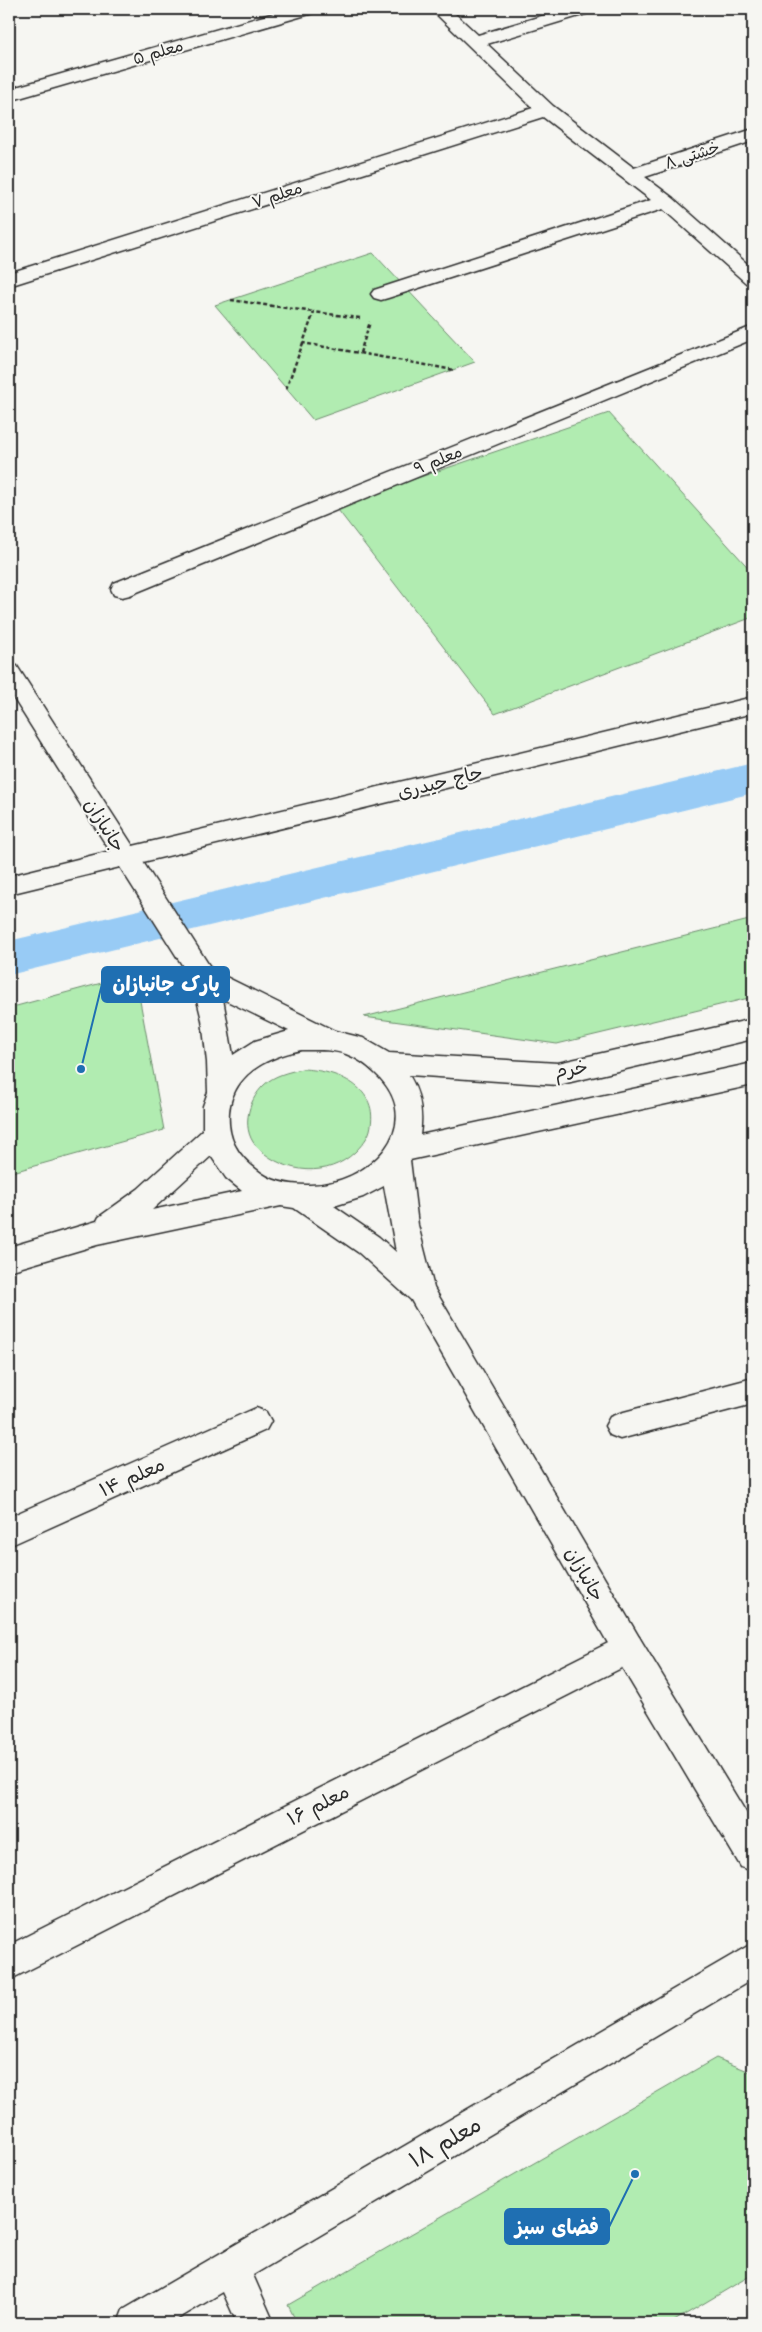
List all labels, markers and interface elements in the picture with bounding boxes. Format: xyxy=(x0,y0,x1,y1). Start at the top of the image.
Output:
street label: معلم ۵ xyxy=(130,35,186,71)
street label: خشتی ۸ xyxy=(662,136,722,174)
street label: معلم ۷ xyxy=(249,177,306,215)
street label: معلم ۹ xyxy=(411,441,466,481)
street label: حاج حیدری xyxy=(395,759,485,805)
street label: جانبازان xyxy=(79,793,131,857)
callout: پارک جانبازان xyxy=(102,967,229,1002)
text: پارک جانبازان xyxy=(112,971,220,997)
street label: خرم xyxy=(552,1054,590,1086)
street label: معلم ۱۴ xyxy=(95,1451,170,1504)
street label: جانبازان xyxy=(559,1542,611,1606)
street label: معلم ۱۶ xyxy=(283,1779,354,1833)
street label: معلم ۱۸ xyxy=(403,2110,488,2176)
callout: فضای سبز xyxy=(505,2209,609,2244)
text: فضای سبز xyxy=(513,2214,599,2240)

